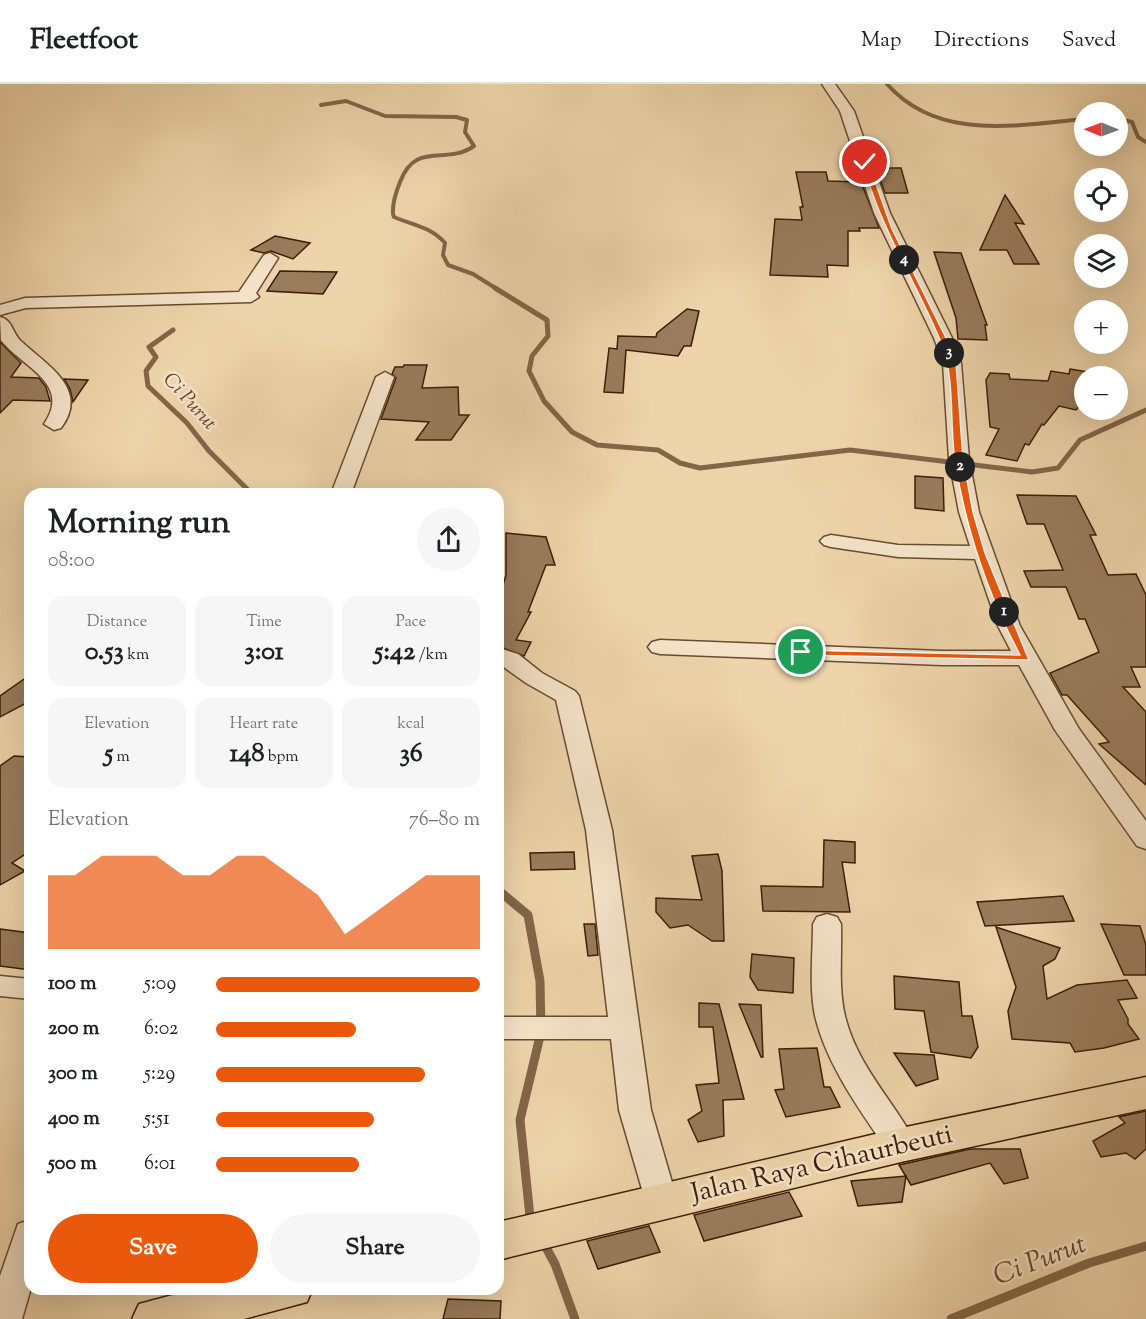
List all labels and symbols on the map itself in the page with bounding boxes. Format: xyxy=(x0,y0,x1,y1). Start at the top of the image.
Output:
north arrow xyxy=(1074,102,1128,156)
pin xyxy=(839,136,890,187)
pin: 4 xyxy=(889,245,919,275)
pin: 3 xyxy=(934,338,964,368)
water label: Ci Purut xyxy=(155,367,223,437)
pin: 2 xyxy=(945,452,975,482)
pin: 1 xyxy=(989,597,1019,627)
pin xyxy=(775,626,826,677)
street label: Jalan Raya Cihaurbeuti xyxy=(685,1116,957,1215)
water label: Ci Purut xyxy=(988,1225,1092,1297)

